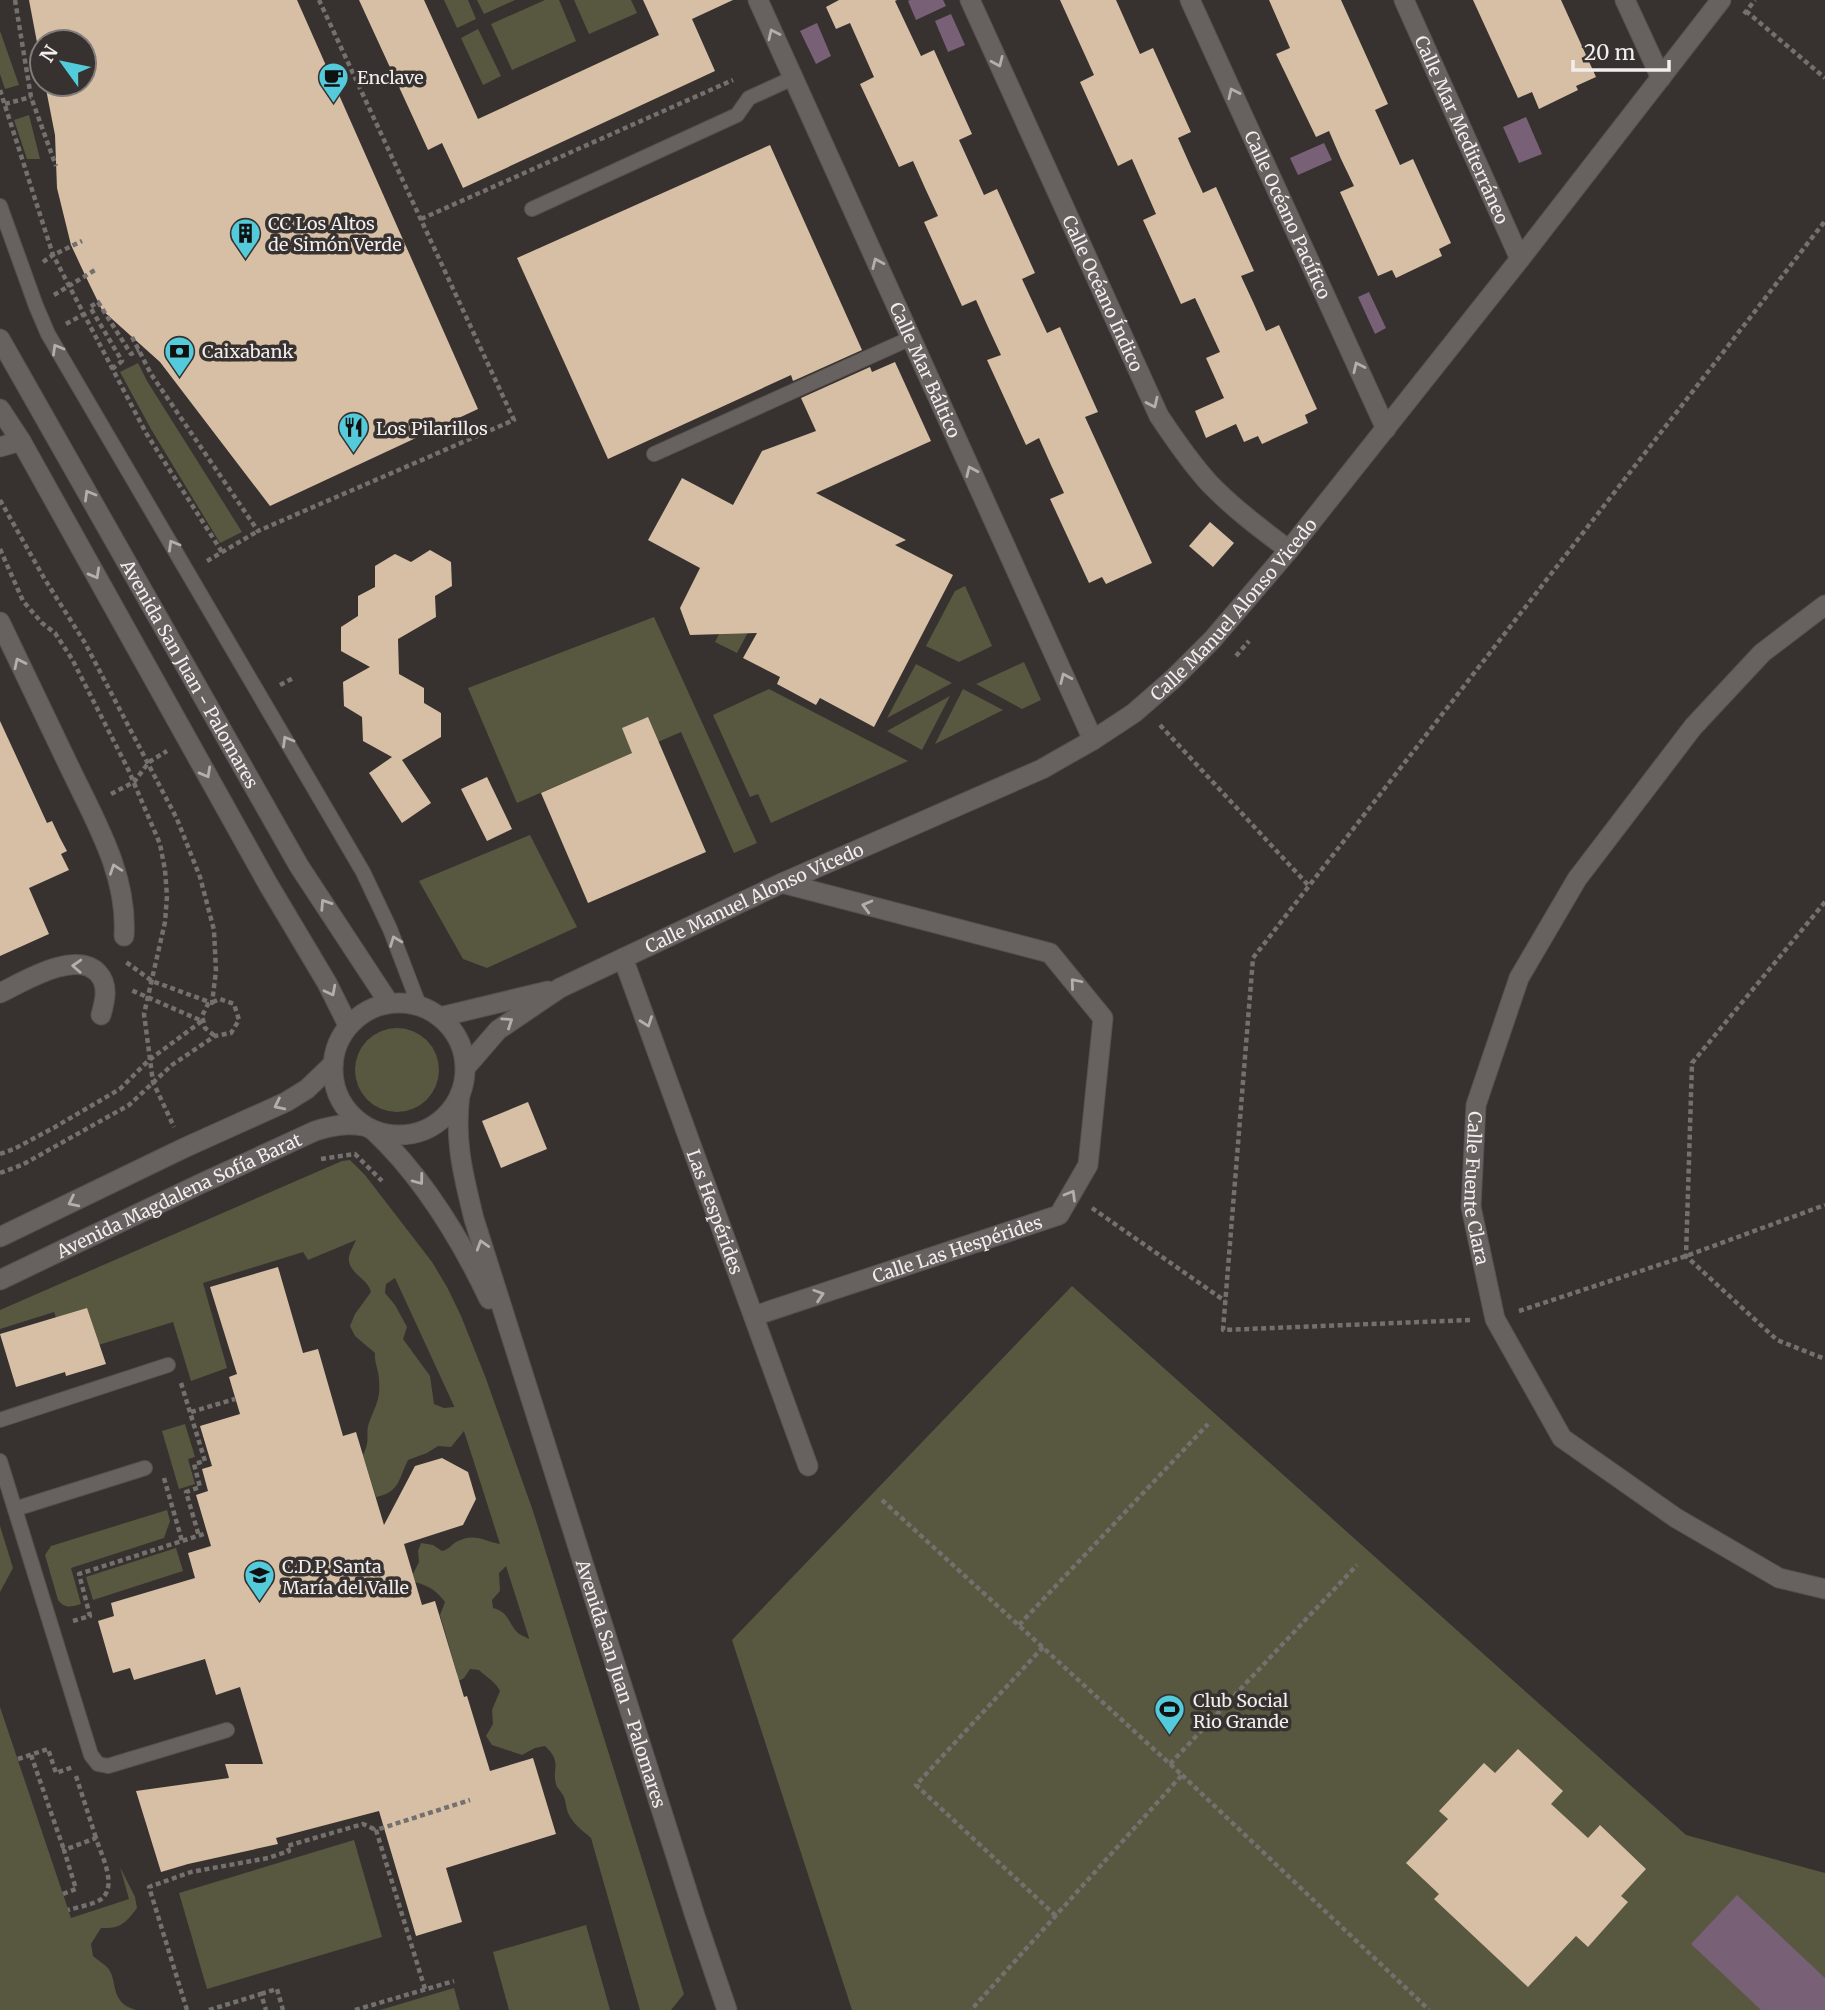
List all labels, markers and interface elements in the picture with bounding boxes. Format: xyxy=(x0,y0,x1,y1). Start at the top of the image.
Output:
north arrow xyxy=(28,28,98,98)
scale bar xyxy=(1573,28,1669,72)
one-way arrow xyxy=(767,29,781,41)
street label: Calle Mar Mediterráneo xyxy=(1410,32,1514,227)
text: 20 m xyxy=(1584,39,1636,66)
text: N xyxy=(35,41,63,67)
one-way arrow xyxy=(990,55,1004,67)
cafe icon: Enclave xyxy=(317,60,351,104)
place label: Enclave xyxy=(357,66,424,89)
one-way arrow xyxy=(1227,88,1241,100)
street label: Calle Océano Pacífico xyxy=(1240,127,1337,303)
street label: Calle Océano Índico xyxy=(1058,211,1149,375)
place label: CC Los Altos de Simón Verde xyxy=(268,212,402,256)
building icon: CC Los Altos de Simón Verde xyxy=(228,216,262,260)
one-way arrow xyxy=(871,258,885,270)
street label: Calle Mar Báltico xyxy=(885,298,966,441)
bank icon: Caixabank xyxy=(162,334,196,378)
place label: Caixabank xyxy=(202,340,294,363)
one-way arrow xyxy=(52,343,65,356)
one-way arrow xyxy=(1352,362,1366,374)
one-way arrow xyxy=(1145,396,1159,408)
restaurant icon: Los Pilarillos xyxy=(336,411,370,455)
place label: Los Pilarillos xyxy=(376,417,488,440)
one-way arrow xyxy=(965,465,979,478)
one-way arrow xyxy=(84,490,97,503)
street label: Calle Manuel Alonso Vicedo xyxy=(1145,513,1321,705)
one-way arrow xyxy=(168,539,181,552)
street label: Avenida San Juan - Palomares xyxy=(116,555,264,792)
one-way arrow xyxy=(87,567,100,579)
one-way arrow xyxy=(14,658,28,670)
one-way arrow xyxy=(1059,673,1073,685)
one-way arrow xyxy=(283,736,296,749)
one-way arrow xyxy=(198,766,211,778)
street label: Calle Manuel Alonso Vicedo xyxy=(641,837,867,958)
one-way arrow xyxy=(109,864,123,876)
one-way arrow xyxy=(320,899,333,912)
one-way arrow xyxy=(861,899,873,914)
one-way arrow xyxy=(389,936,403,948)
one-way arrow xyxy=(71,959,82,974)
one-way arrow xyxy=(1070,979,1083,991)
one-way arrow xyxy=(323,984,337,996)
one-way arrow xyxy=(639,1016,653,1028)
one-way arrow xyxy=(501,1018,514,1031)
one-way arrow xyxy=(274,1097,286,1111)
street label: Calle Fuente Clara xyxy=(1459,1111,1495,1267)
street label: Avenida Magdalena Sofía Barat xyxy=(52,1127,305,1263)
street label: Las Hespérides xyxy=(682,1146,749,1277)
one-way arrow xyxy=(410,1172,423,1185)
one-way arrow xyxy=(1062,1189,1075,1202)
one-way arrow xyxy=(68,1193,80,1207)
street label: Calle Las Hespérides xyxy=(869,1210,1045,1288)
one-way arrow xyxy=(476,1239,491,1251)
one-way arrow xyxy=(812,1288,824,1303)
place label: C.D.P. Santa María del Valle xyxy=(282,1555,409,1599)
street label: Avenida San Juan - Palomares xyxy=(571,1556,671,1811)
school or university icon: C.D.P. Santa María del Valle xyxy=(242,1559,276,1603)
place label: Club Social Rio Grande xyxy=(1193,1689,1289,1733)
sports icon: Club Social Rio Grande xyxy=(1153,1693,1187,1737)

